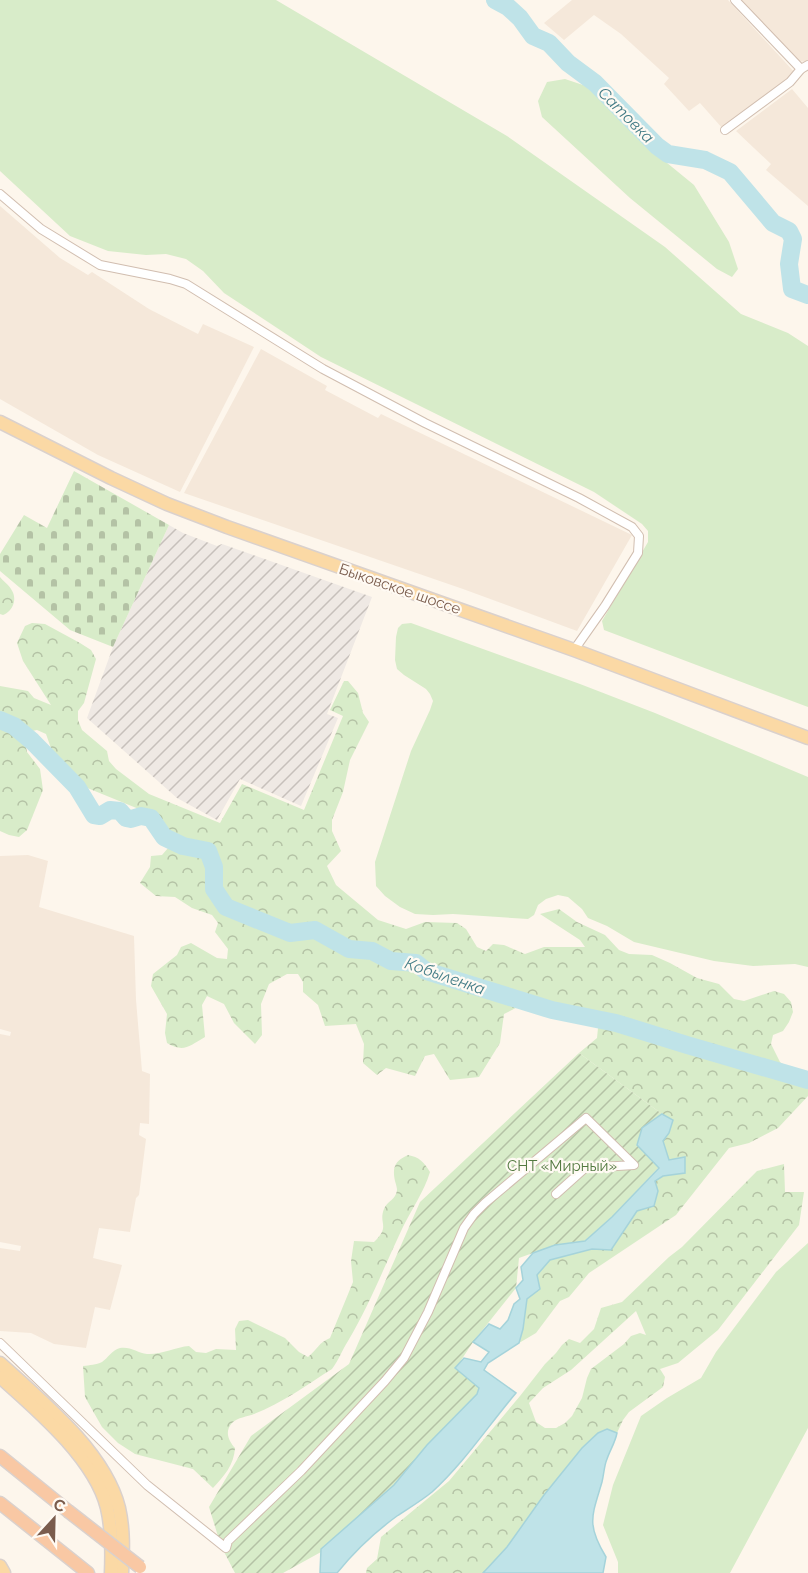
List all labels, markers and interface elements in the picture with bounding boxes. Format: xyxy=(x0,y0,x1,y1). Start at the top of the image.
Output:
water label: Сатовка xyxy=(594,83,658,147)
street label: Быковское шоссе xyxy=(337,560,463,618)
water label: Кобыленка xyxy=(402,953,488,999)
park label: СНТ «Мирный» xyxy=(507,1157,617,1175)
north arrow xyxy=(24,1489,84,1549)
text: С xyxy=(51,1495,68,1516)

